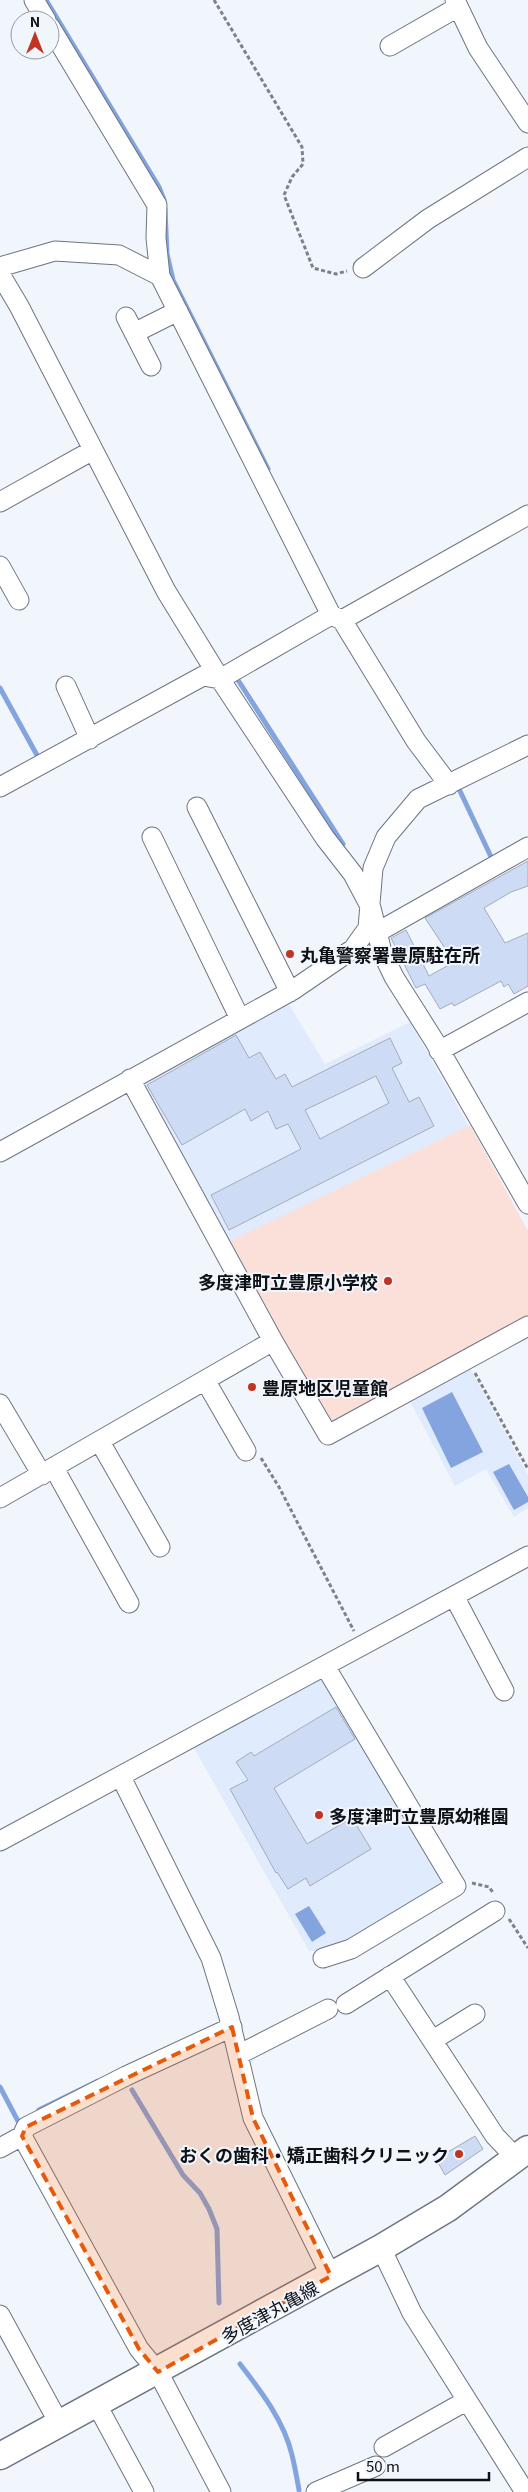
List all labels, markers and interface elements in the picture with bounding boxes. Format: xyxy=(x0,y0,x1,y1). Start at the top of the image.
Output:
north arrow xyxy=(10,10,60,60)
text: N xyxy=(30,11,40,31)
place label: 丸亀警察署豊原駐在所 xyxy=(300,941,480,967)
marker: 丸亀警察署豊原駐在所 xyxy=(284,948,296,960)
place label: 多度津町立豊原小学校 xyxy=(198,1268,378,1294)
marker: 多度津町立豊原小学校 xyxy=(382,1275,394,1287)
place label: 豊原地区児童館 xyxy=(262,1374,388,1400)
marker: 豊原地区児童館 xyxy=(246,1381,258,1393)
place label: 多度津町立豊原幼稚園 xyxy=(329,1802,509,1828)
marker: 多度津町立豊原幼稚園 xyxy=(313,1809,325,1821)
place label: おくの歯科・矯正歯科クリニック xyxy=(179,2141,449,2167)
marker: おくの歯科・矯正歯科クリニック xyxy=(453,2148,465,2160)
street label: 多度津丸亀線 xyxy=(215,2273,323,2349)
scale bar xyxy=(358,2450,489,2482)
text: 50 m xyxy=(366,2455,400,2476)

